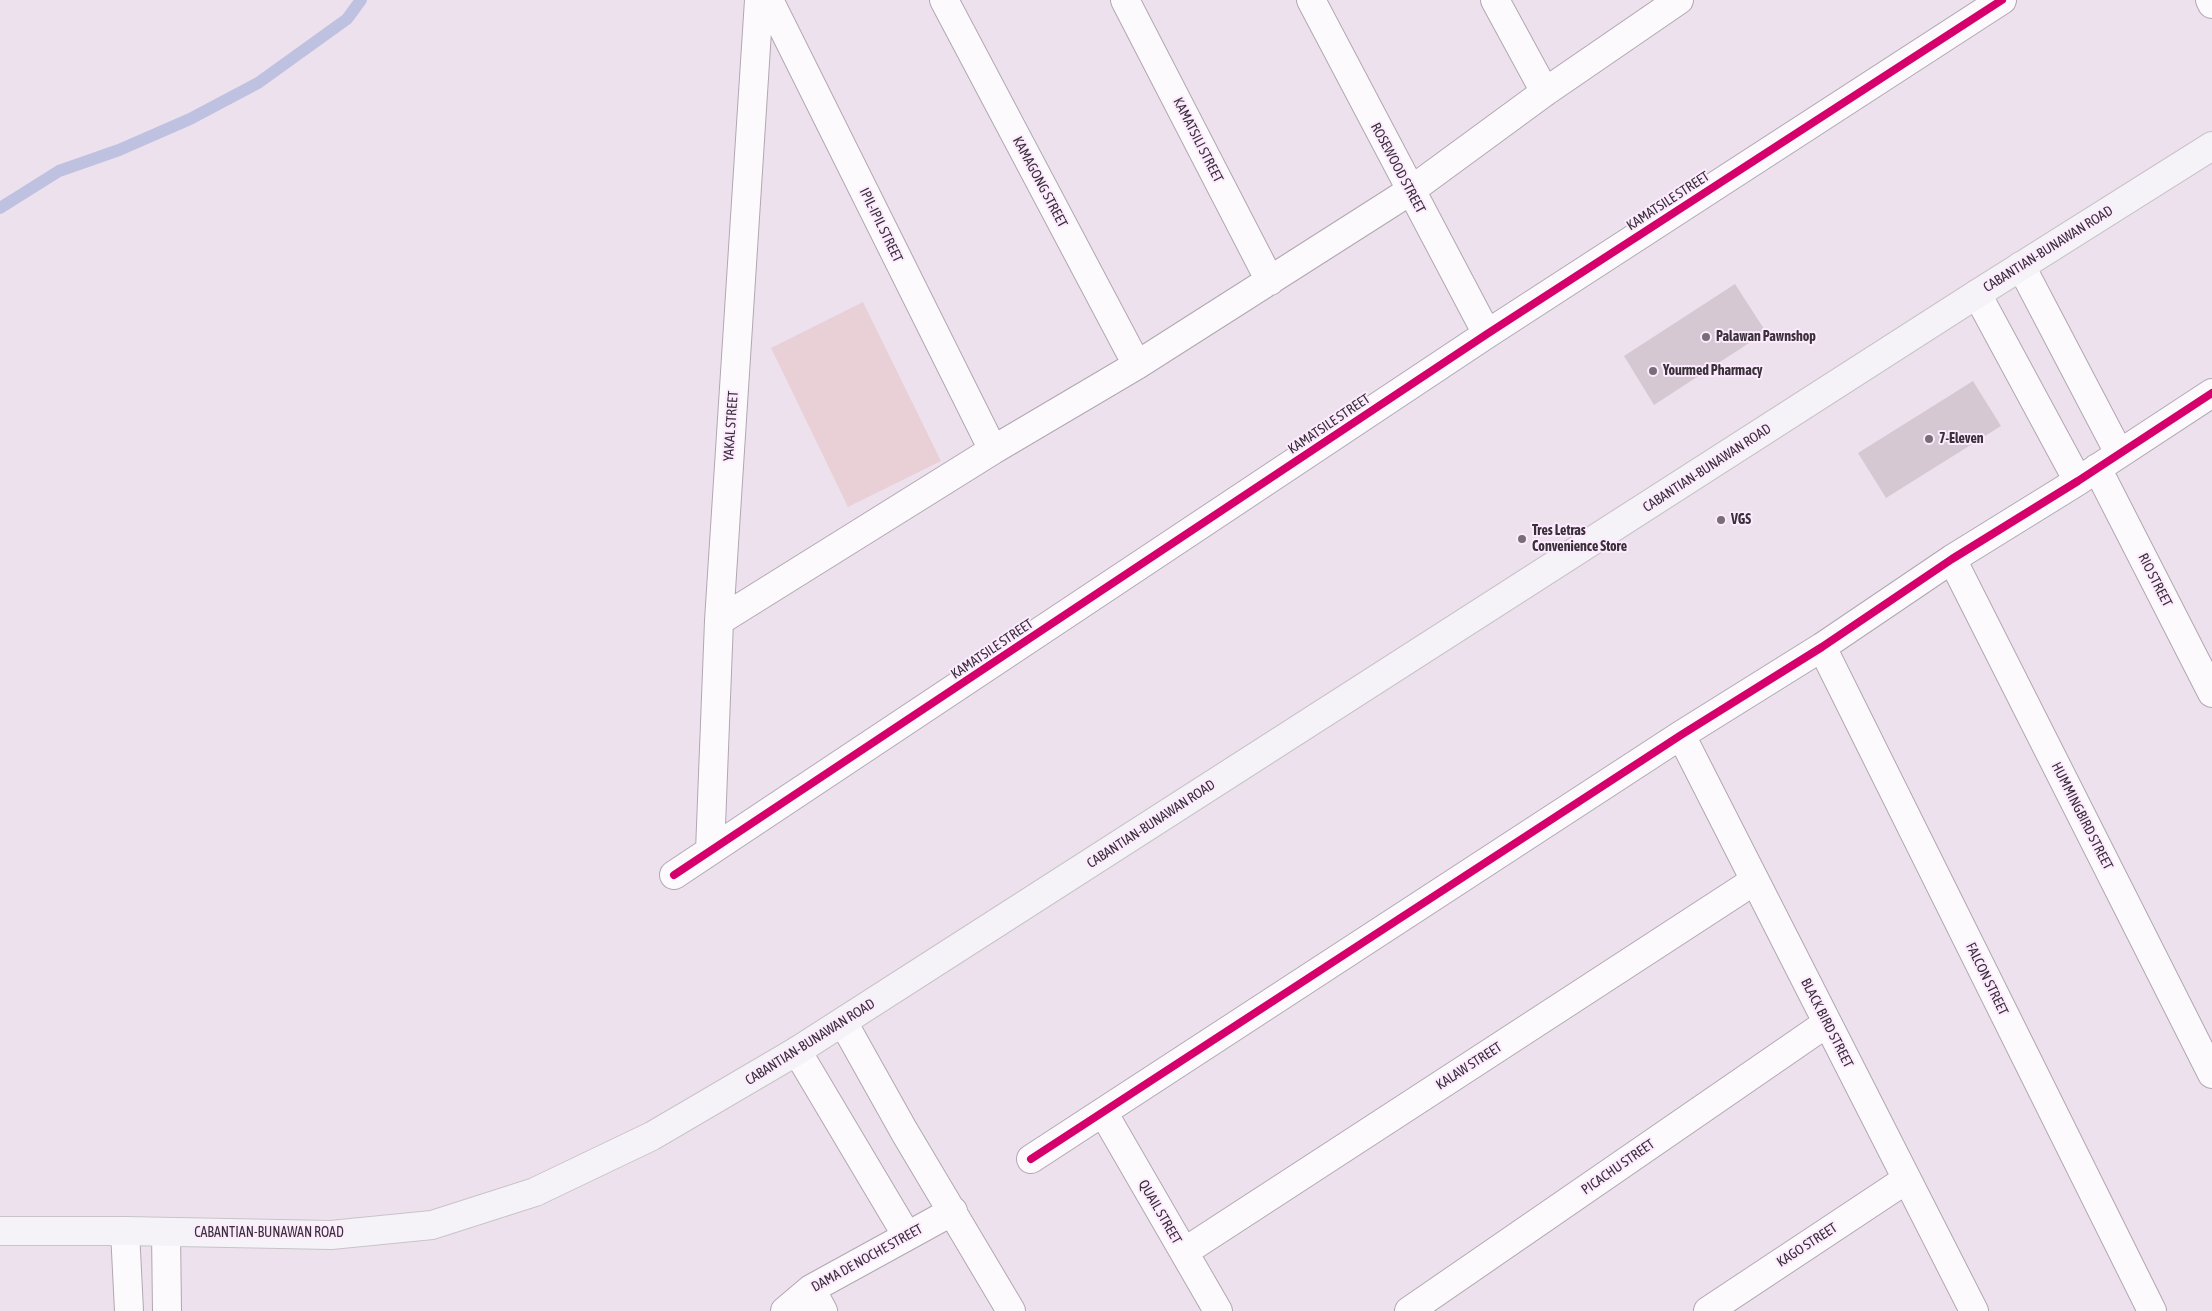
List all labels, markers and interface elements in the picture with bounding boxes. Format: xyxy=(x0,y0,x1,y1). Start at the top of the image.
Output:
street label: KAMATSILI STREET xyxy=(1169,95,1227,185)
street label: ROSEWOOD STREET xyxy=(1367,120,1429,216)
street label: KAMAGONG STREET xyxy=(1009,134,1071,230)
street label: KAMATSILE STREET xyxy=(1623,168,1713,234)
street label: IPIL-IPIL STREET xyxy=(856,185,906,265)
street label: CABANTIAN-BUNAWAN ROAD xyxy=(1980,202,2116,296)
place label: Palawan Pawnshop xyxy=(1716,329,1816,345)
marker: Palawan Pawnshop xyxy=(1700,331,1712,343)
place label: Yourmed Pharmacy xyxy=(1663,363,1763,379)
marker: Yourmed Pharmacy xyxy=(1647,365,1659,377)
street label: YAKAL STREET xyxy=(720,390,742,462)
street label: KAMATSILE STREET xyxy=(1285,390,1373,458)
street label: CABANTIAN-BUNAWAN ROAD xyxy=(1640,420,1774,516)
place label: 7-Eleven xyxy=(1939,431,1984,447)
marker: 7-Eleven xyxy=(1923,433,1935,445)
place label: VGS xyxy=(1731,512,1751,528)
marker: VGS xyxy=(1715,514,1727,526)
place label: Tres Letras Convenience Store xyxy=(1532,523,1627,556)
marker: Tres Letras Convenience Store xyxy=(1516,533,1528,545)
street label: RIO STREET xyxy=(2134,550,2176,610)
street label: KAMATSILE STREET xyxy=(948,615,1036,683)
street label: HUMMINGBIRD STREET xyxy=(2048,759,2116,873)
street label: CABANTIAN-BUNAWAN ROAD xyxy=(1084,776,1218,872)
street label: FALCON STREET xyxy=(1962,940,2012,1018)
street label: BLACK BIRD STREET xyxy=(1797,976,1857,1070)
street label: CABANTIAN-BUNAWAN ROAD xyxy=(742,995,878,1089)
street label: KALAW STREET xyxy=(1433,1039,1505,1093)
street label: PICACHU STREET xyxy=(1578,1136,1658,1198)
street label: QUAIL STREET xyxy=(1135,1177,1185,1247)
street label: KAGO STREET xyxy=(1774,1219,1840,1271)
street label: DAMA DE NOCHE STREET xyxy=(809,1220,925,1296)
street label: CABANTIAN-BUNAWAN ROAD xyxy=(194,1225,344,1241)

